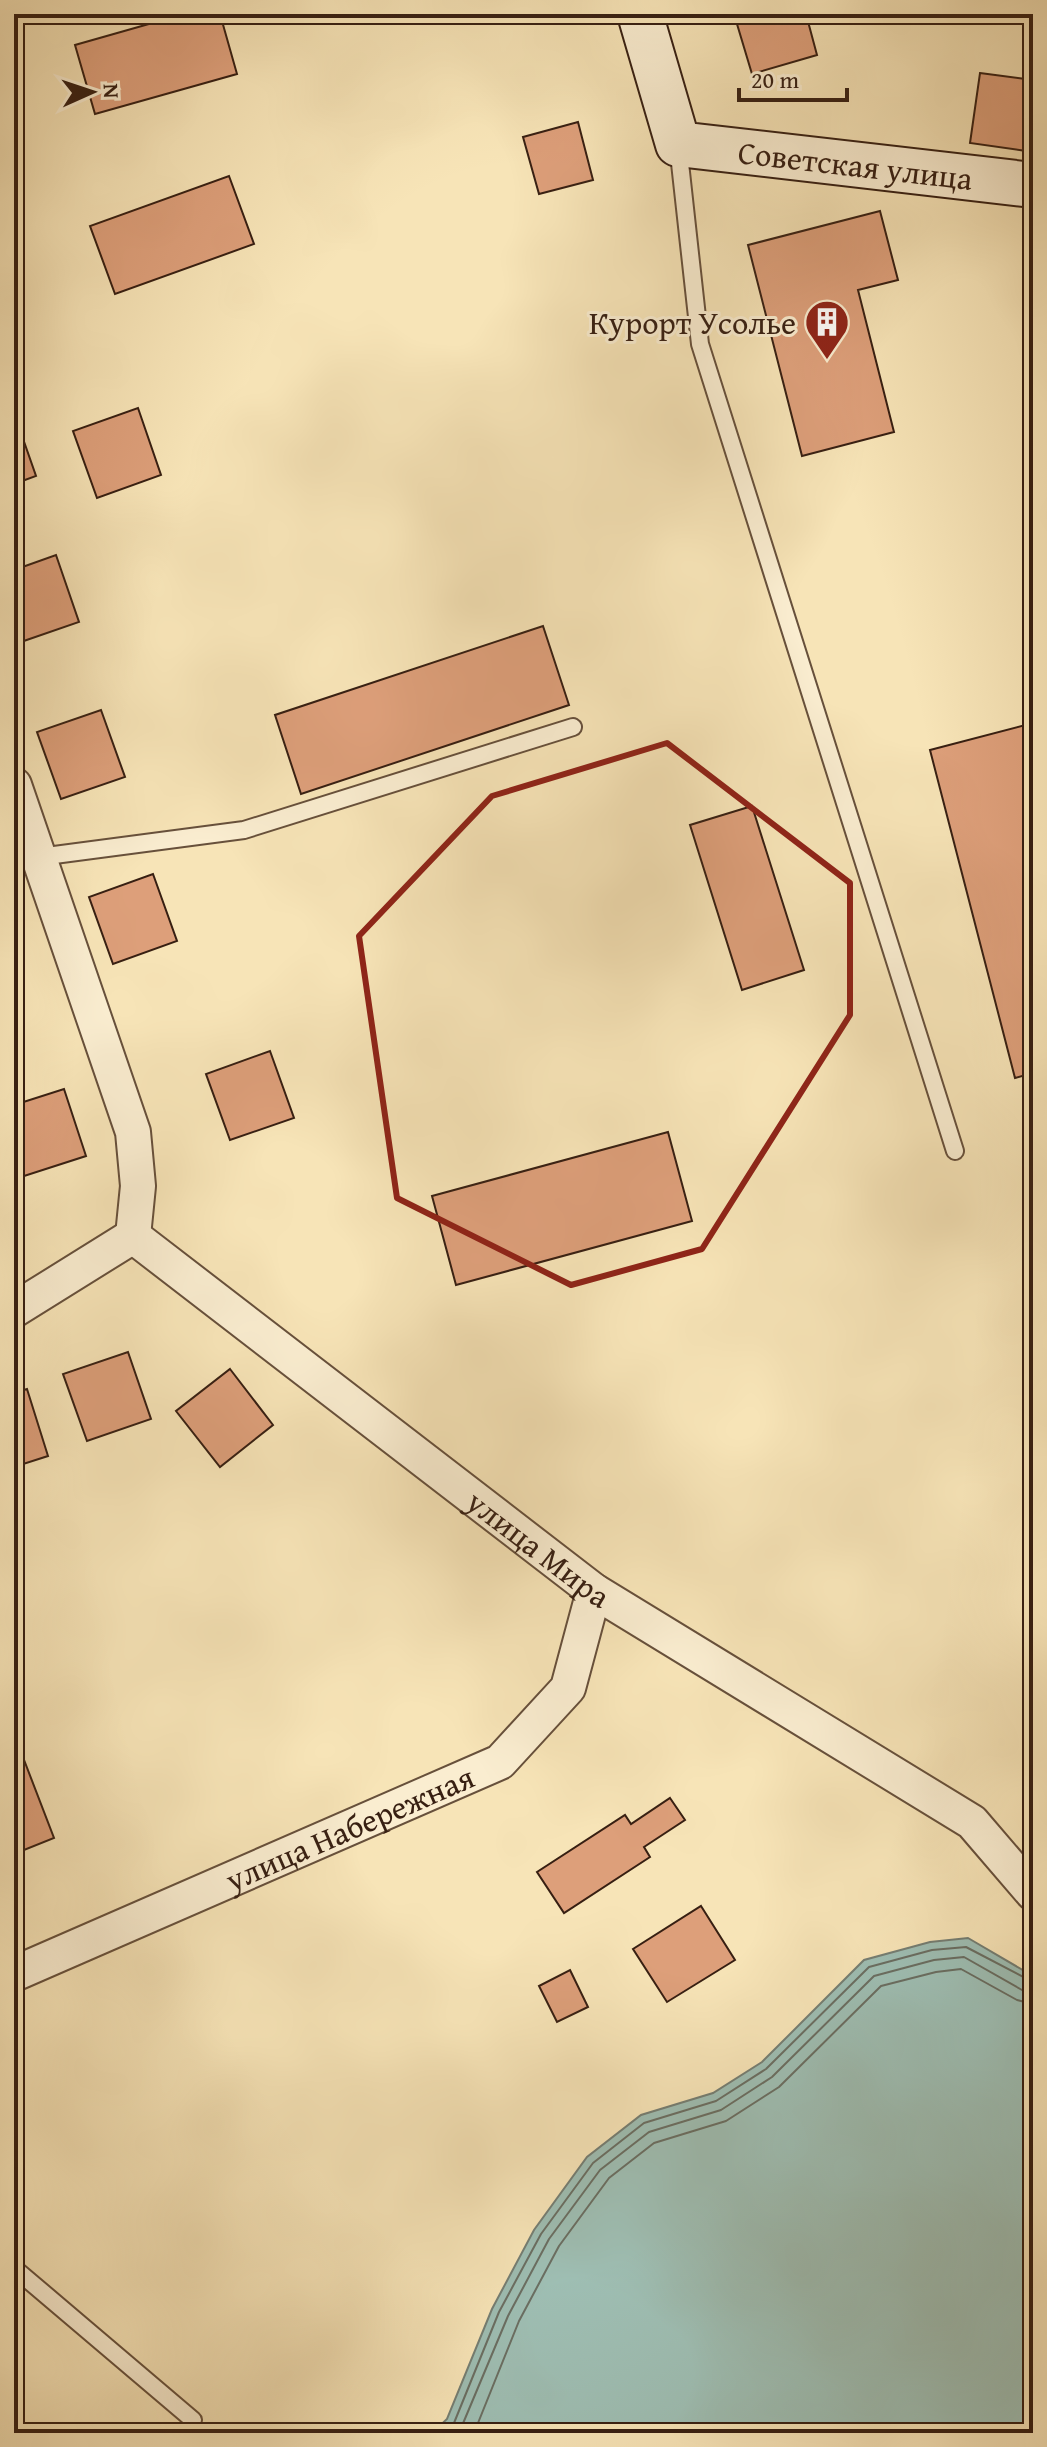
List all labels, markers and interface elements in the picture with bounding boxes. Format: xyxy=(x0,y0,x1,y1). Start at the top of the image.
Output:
north arrow xyxy=(52,52,132,132)
scale bar xyxy=(739,52,847,102)
text: 20 m xyxy=(751,62,799,97)
text: N xyxy=(96,83,128,99)
street label: Советская улица xyxy=(736,128,976,201)
building icon: Курорт Усолье xyxy=(803,298,851,361)
place label: Курорт Усолье xyxy=(589,299,796,346)
street label: улица Мира xyxy=(456,1477,620,1619)
street label: улица Набережная xyxy=(217,1753,481,1903)

